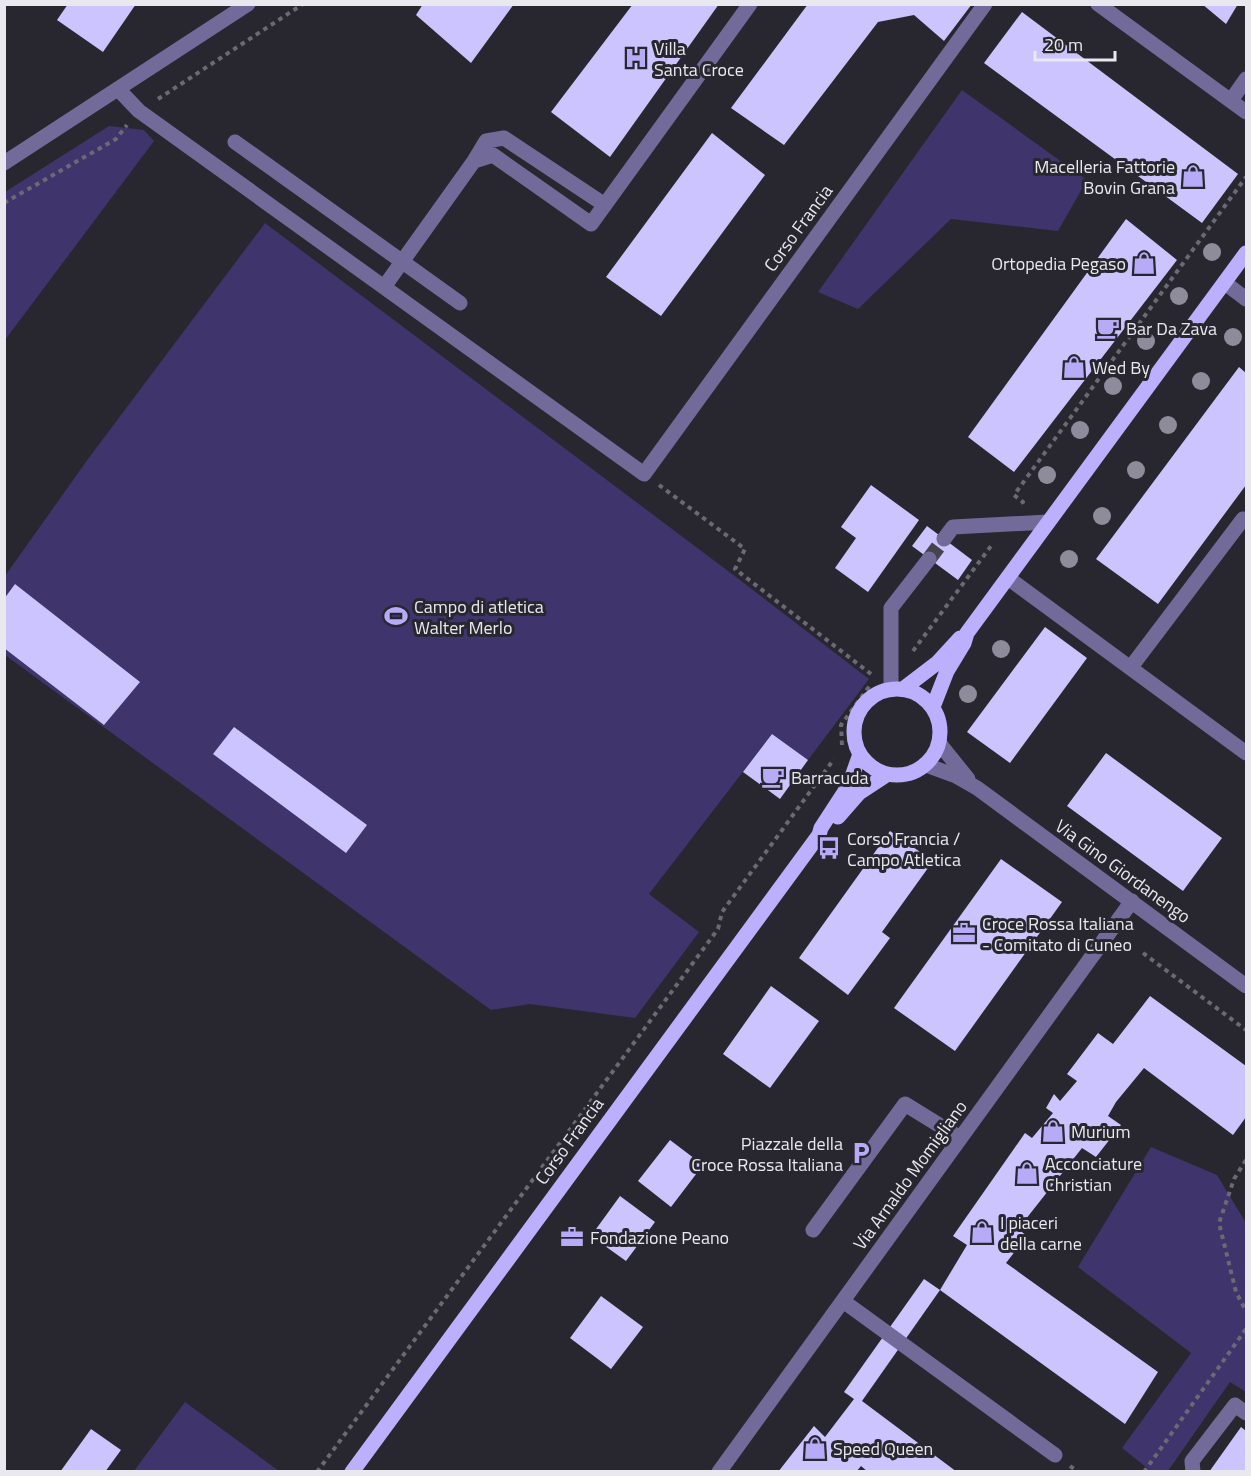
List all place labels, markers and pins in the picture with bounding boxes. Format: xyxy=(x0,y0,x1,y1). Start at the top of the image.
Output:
place label: Villa Santa Croce xyxy=(654,35,744,83)
hospital icon: Villa Santa Croce xyxy=(623,45,649,71)
place label: Macelleria Fattorie Bovin Grana xyxy=(1034,153,1175,201)
shop icon: Macelleria Fattorie Bovin Grana xyxy=(1180,163,1206,189)
place label: Ortopedia Pegaso xyxy=(991,250,1126,277)
shop icon: Ortopedia Pegaso xyxy=(1131,250,1157,276)
cafe icon: Bar Da Zava xyxy=(1095,315,1121,341)
place label: Bar Da Zava xyxy=(1126,315,1217,342)
shop icon: Wed By xyxy=(1061,354,1087,380)
place label: Wed By xyxy=(1092,354,1150,381)
place label: Campo di atletica Walter Merlo xyxy=(414,593,544,641)
sports icon: Campo di atletica Walter Merlo xyxy=(383,603,409,629)
cafe icon: Barracuda xyxy=(760,764,786,790)
place label: Barracuda xyxy=(791,764,869,791)
place label: Corso Francia / Campo Atletica xyxy=(847,825,961,873)
bus stop icon: Corso Francia / Campo Atletica xyxy=(816,835,842,861)
place label: Croce Rossa Italiana - Comitato di Cuneo xyxy=(982,910,1134,958)
office icon: Croce Rossa Italiana - Comitato di Cuneo xyxy=(951,920,977,946)
shop icon: Murium xyxy=(1040,1118,1066,1144)
place label: Murium xyxy=(1071,1118,1130,1145)
place label: Piazzale della Croce Rossa Italiana xyxy=(691,1130,843,1178)
parking icon: Piazzale della Croce Rossa Italiana xyxy=(848,1140,874,1166)
place label: Acconciature Christian xyxy=(1045,1150,1142,1198)
shop icon: Acconciature Christian xyxy=(1014,1160,1040,1186)
place label: I piaceri della carne xyxy=(1000,1209,1082,1257)
shop icon: I piaceri della carne xyxy=(969,1219,995,1245)
office icon: Fondazione Peano xyxy=(559,1224,585,1250)
place label: Fondazione Peano xyxy=(590,1224,729,1251)
shop icon: Speed Queen xyxy=(802,1435,828,1461)
place label: Speed Queen xyxy=(833,1435,933,1462)

